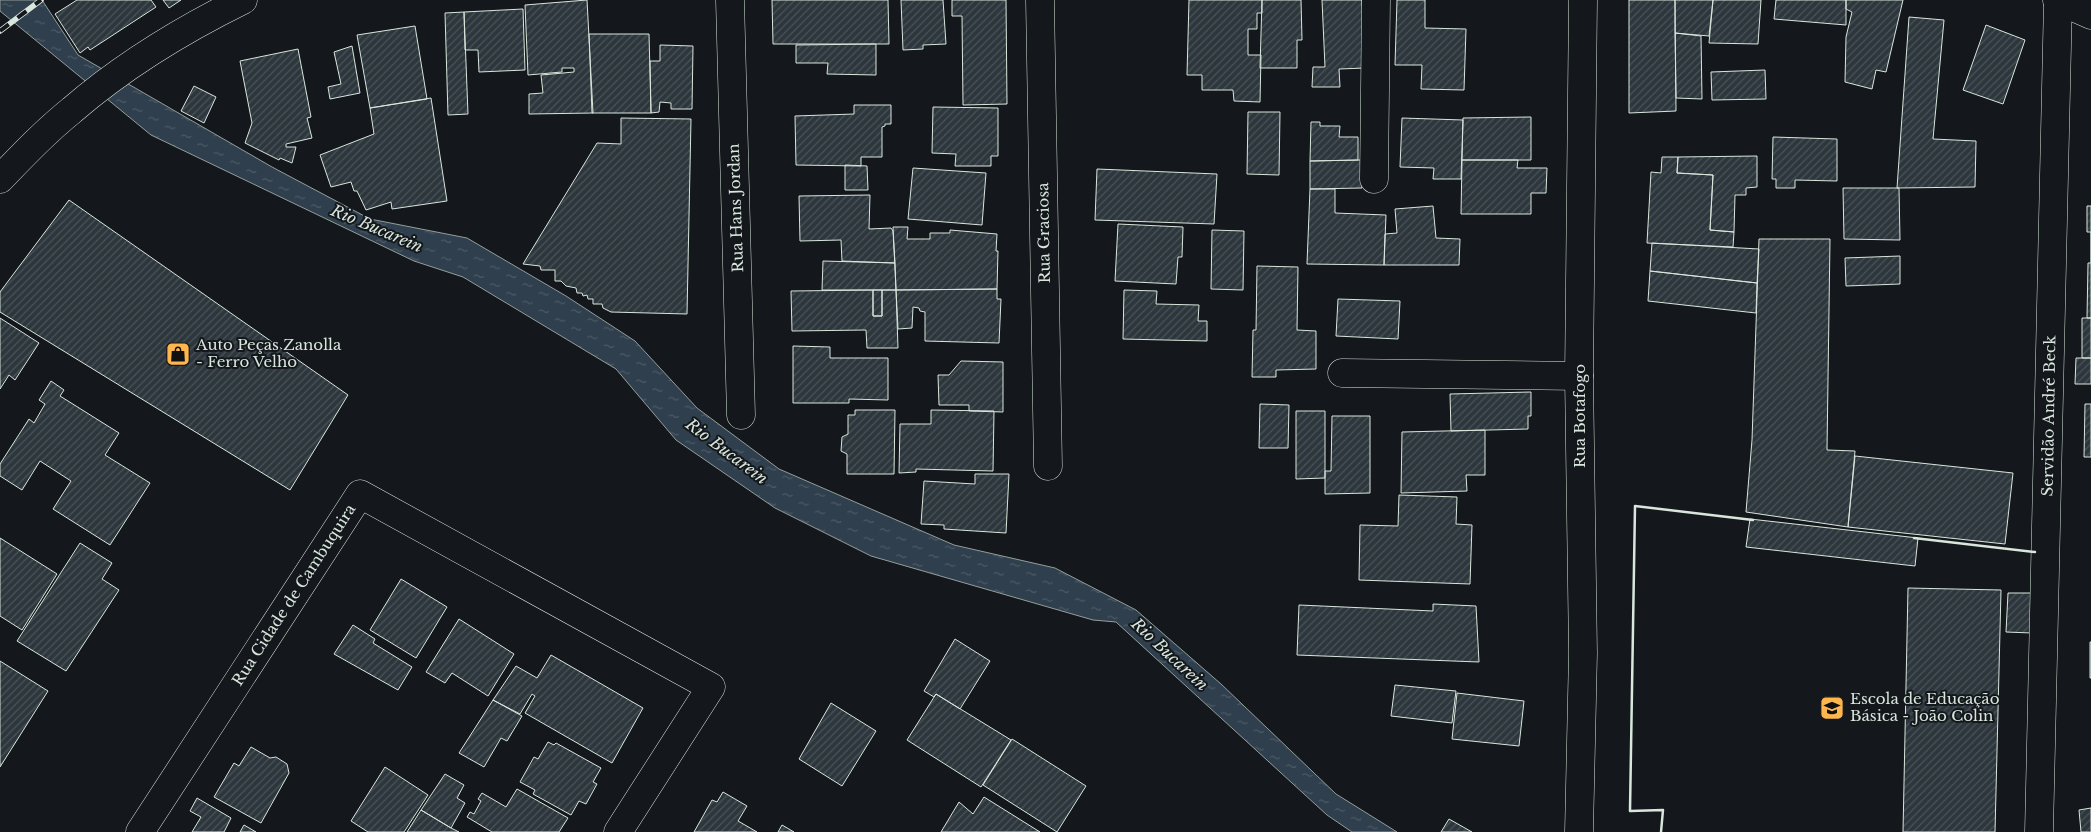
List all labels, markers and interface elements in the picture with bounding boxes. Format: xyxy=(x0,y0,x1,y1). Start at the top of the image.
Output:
street label: Rua Hans Jordan xyxy=(724,143,747,273)
street label: Rua Graciosa xyxy=(1033,182,1054,284)
water label: Rio Bucarein xyxy=(327,199,426,256)
place label: Auto Peças Zanolla - Ferro Velho xyxy=(195,335,342,371)
street label: Servidão André Beck xyxy=(2038,335,2059,497)
shop icon: Auto Peças Zanolla - Ferro Velho xyxy=(165,341,191,367)
street label: Rua Botafogo xyxy=(1570,364,1589,468)
water label: Rio Bucarein xyxy=(681,413,772,488)
street label: Rua Cidade de Cambuquira xyxy=(228,500,360,689)
water label: Rio Bucarein xyxy=(1127,613,1212,695)
place label: Escola de Educação Básica - João Colin xyxy=(1850,689,2000,725)
school or university icon: Escola de Educação Básica - João Colin xyxy=(1819,695,1845,721)

